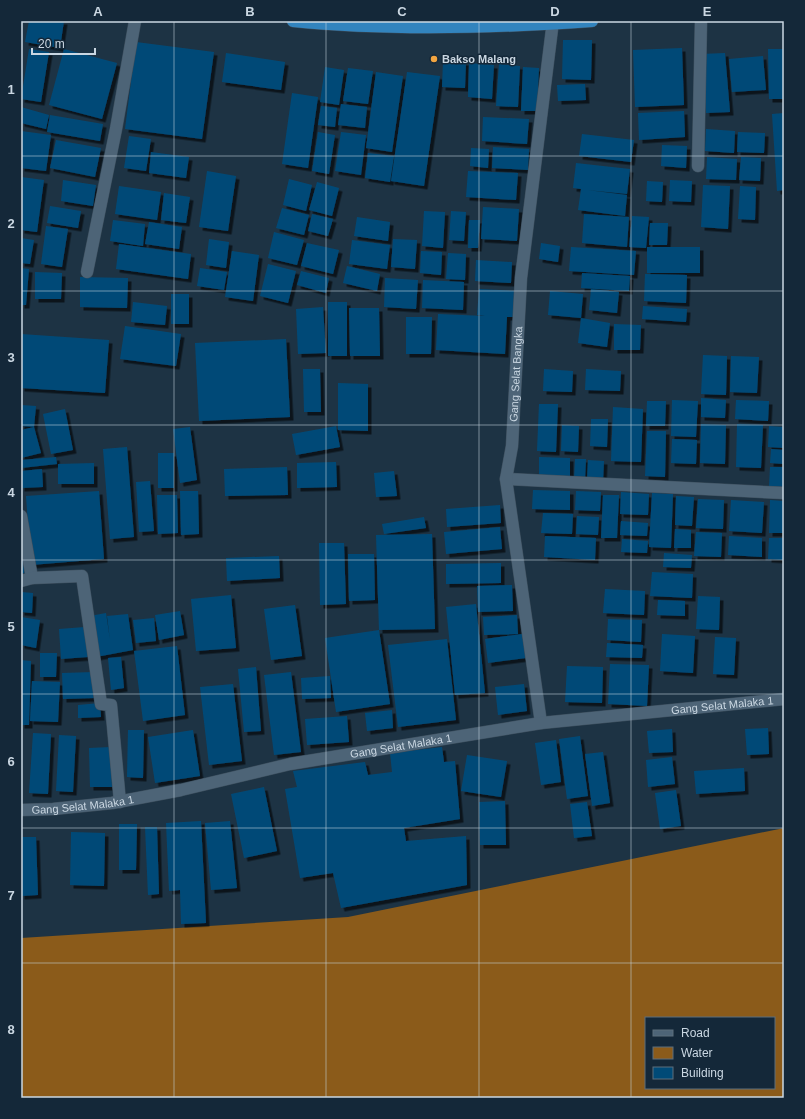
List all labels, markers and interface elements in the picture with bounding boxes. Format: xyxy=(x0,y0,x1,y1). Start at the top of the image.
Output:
text: A xyxy=(93,4,103,19)
text: B xyxy=(245,4,255,19)
text: C xyxy=(397,4,407,19)
text: D xyxy=(550,4,560,19)
text: E xyxy=(703,4,712,19)
scale bar xyxy=(32,30,95,56)
text: 20 m xyxy=(38,37,65,51)
place label: Bakso Malang xyxy=(442,53,516,65)
marker: Bakso Malang xyxy=(429,54,439,64)
text: 1 xyxy=(7,82,15,97)
text: 2 xyxy=(7,216,15,231)
street label: Gang Selat Bangka xyxy=(507,325,524,422)
text: 3 xyxy=(7,350,15,365)
text: 4 xyxy=(7,485,15,500)
text: 5 xyxy=(7,619,15,634)
street label: Gang Selat Malaka 1 xyxy=(670,694,774,716)
street label: Gang Selat Malaka 1 xyxy=(349,732,453,760)
text: 6 xyxy=(7,754,15,769)
street label: Gang Selat Malaka 1 xyxy=(31,793,135,816)
text: 7 xyxy=(7,888,15,903)
legend xyxy=(645,1017,775,1089)
text: 8 xyxy=(7,1022,15,1037)
text: Road xyxy=(681,1026,710,1040)
text: Water xyxy=(681,1046,713,1060)
text: Building xyxy=(681,1066,724,1080)

